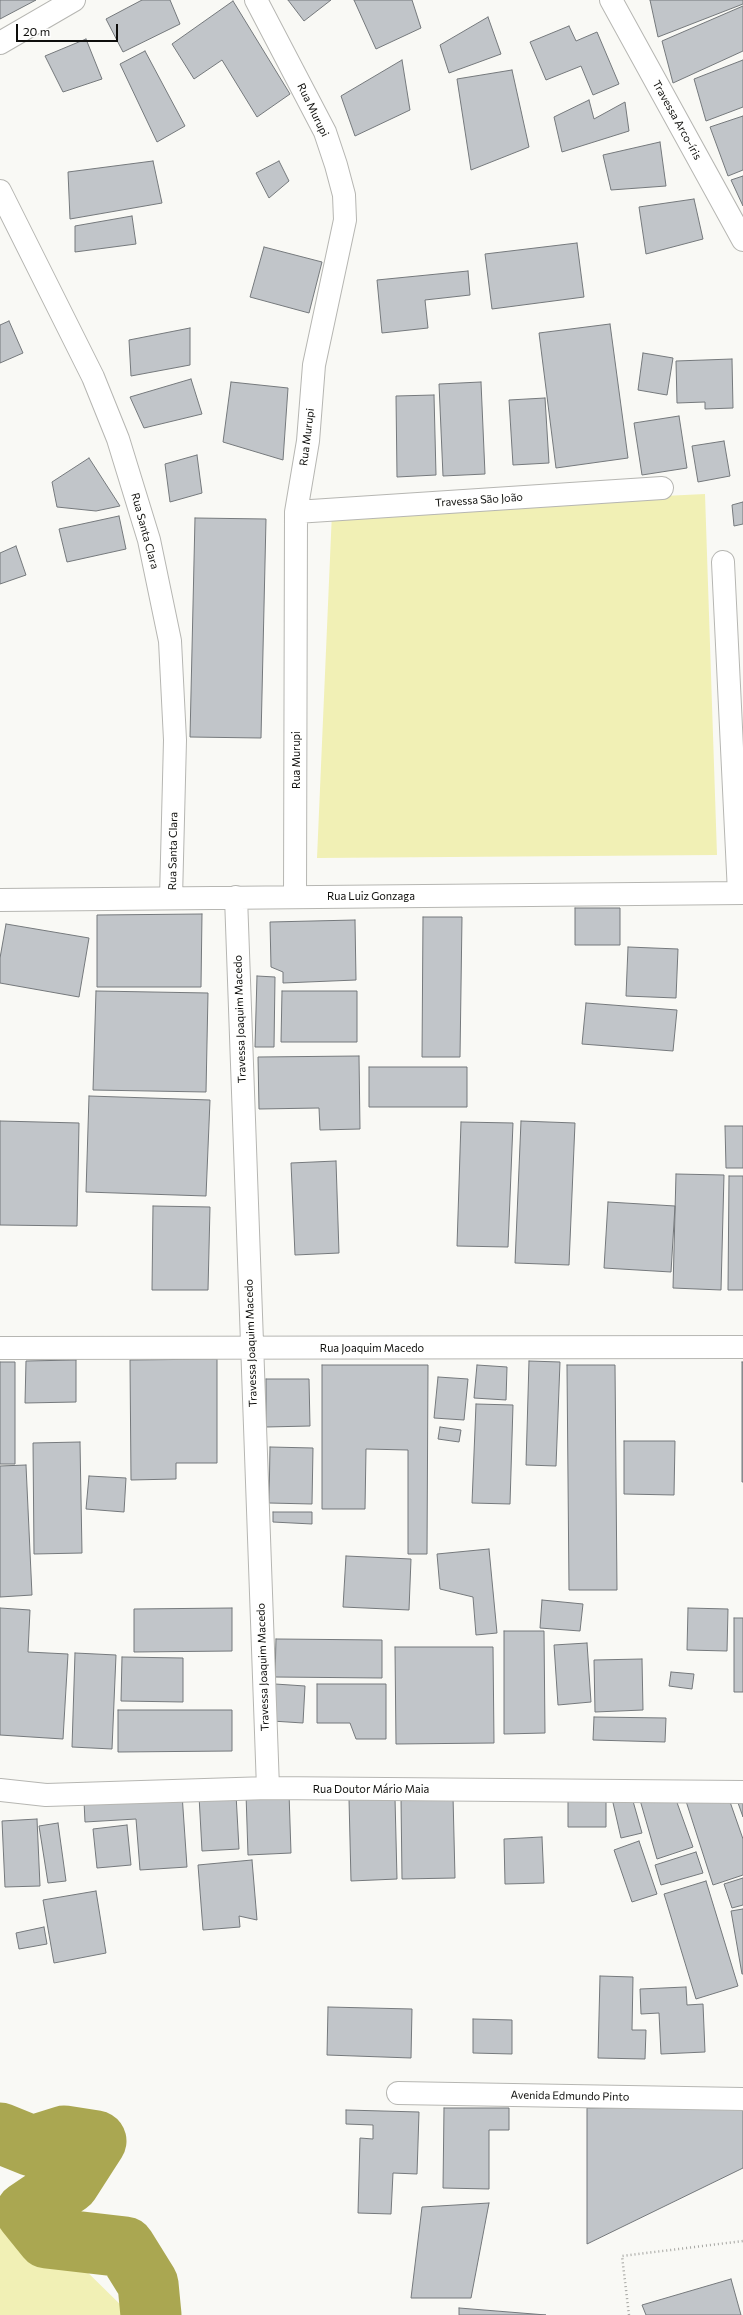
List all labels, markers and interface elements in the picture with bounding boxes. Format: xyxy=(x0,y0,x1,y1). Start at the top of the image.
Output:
scale bar xyxy=(18,16,120,42)
text: 20 m xyxy=(23,24,50,38)
street label: Travessa Arco-íris xyxy=(650,78,704,162)
street label: Rua Murupi xyxy=(294,81,332,139)
street label: Rua Murupi xyxy=(297,407,317,467)
street label: Travessa São João xyxy=(435,490,523,510)
street label: Rua Santa Clara xyxy=(128,491,162,571)
street label: Rua Murupi xyxy=(289,731,303,789)
street label: Rua Santa Clara xyxy=(166,812,180,890)
street label: Rua Luiz Gonzaga xyxy=(327,889,415,903)
street label: Travessa Joaquim Macedo xyxy=(231,955,249,1083)
street label: Travessa Joaquim Macedo xyxy=(242,1279,260,1407)
street label: Rua Joaquim Macedo xyxy=(320,1341,424,1355)
street label: Travessa Joaquim Macedo xyxy=(254,1603,272,1731)
street label: Rua Doutor Mário Maia xyxy=(313,1782,429,1796)
street label: Avenida Edmundo Pinto xyxy=(511,2088,629,2104)

